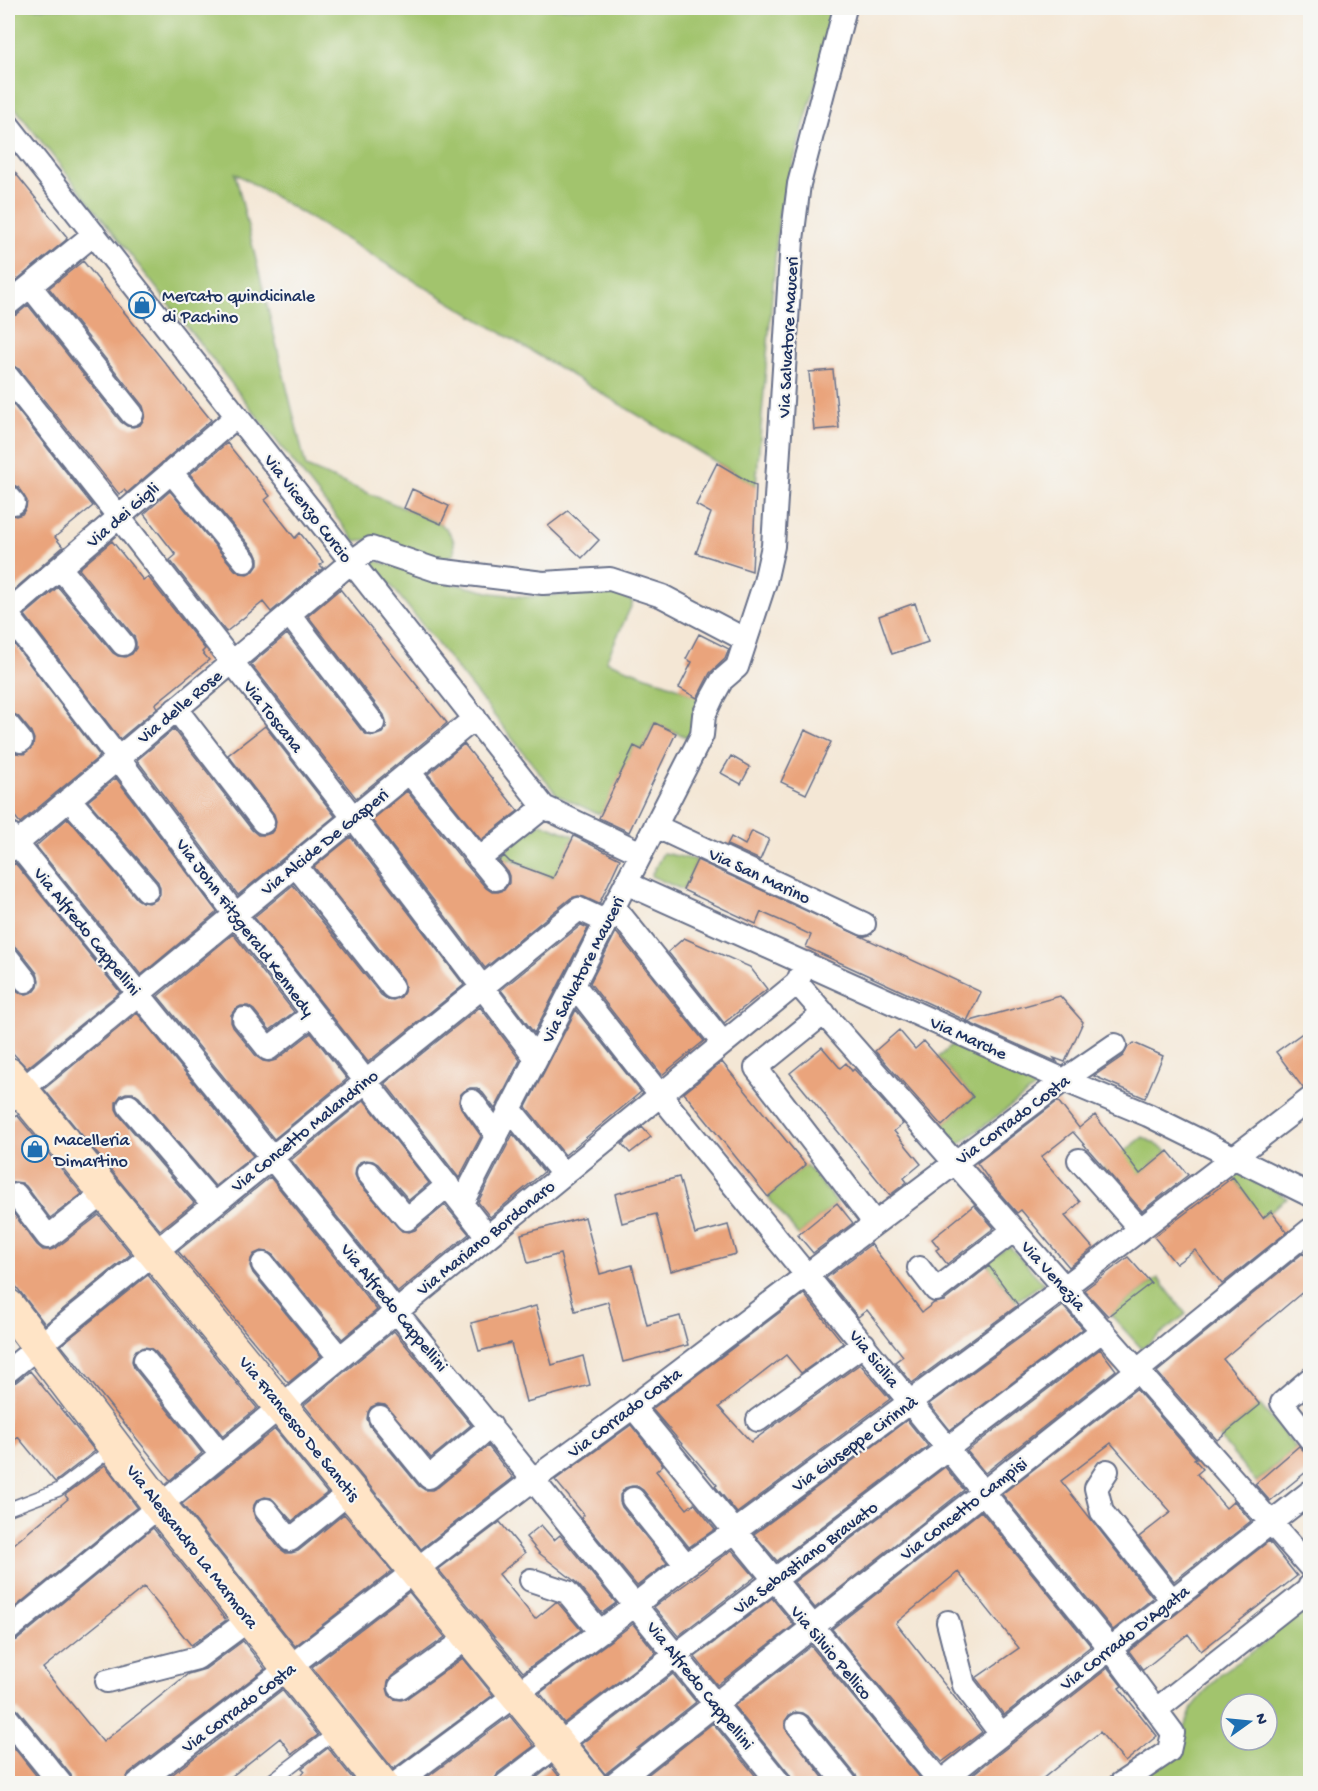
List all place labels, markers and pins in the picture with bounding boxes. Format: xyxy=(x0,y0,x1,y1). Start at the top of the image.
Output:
place label: Mercato quindicinale di Pachino xyxy=(162,287,316,329)
shop icon: Mercato quindicinale di Pachino xyxy=(127,290,157,320)
place label: Macelleria Dimartino xyxy=(53,1131,130,1173)
shop icon: Macelleria Dimartino xyxy=(20,1134,50,1164)

